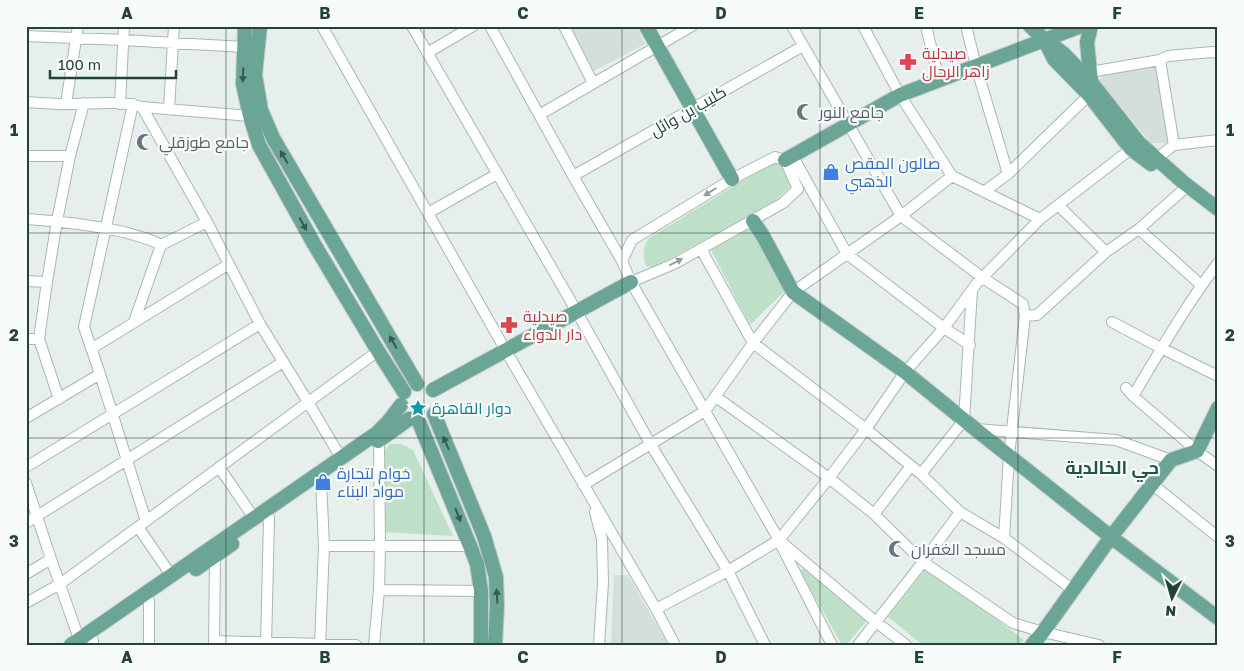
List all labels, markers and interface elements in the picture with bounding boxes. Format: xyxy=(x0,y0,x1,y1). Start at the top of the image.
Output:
text: A xyxy=(121,3,133,23)
text: B xyxy=(319,3,331,23)
text: C xyxy=(517,3,529,23)
text: D xyxy=(715,3,727,23)
text: E xyxy=(914,3,924,23)
text: F xyxy=(1112,3,1122,23)
place label: صيدلية زاهر الرحال xyxy=(922,43,990,82)
scale bar xyxy=(50,48,176,80)
pharmacy icon: صيدلية زاهر الرحال xyxy=(898,52,918,72)
text: 100 m xyxy=(58,55,101,73)
one-way arrow xyxy=(239,67,247,83)
street label: كليب بن وائل xyxy=(646,81,730,142)
mosque icon: جامع النور xyxy=(795,102,815,122)
place label: جامع النور xyxy=(818,102,884,124)
text: 1 xyxy=(10,120,18,140)
text: 1 xyxy=(1226,120,1234,140)
mosque icon: جامع طوزقلي xyxy=(135,132,155,152)
place label: جامع طوزقلي xyxy=(159,132,249,156)
one-way arrow xyxy=(279,150,288,163)
place label: صالون المقص الذهبي xyxy=(845,153,940,195)
shop icon: صالون المقص الذهبي xyxy=(821,162,841,182)
one-way arrow xyxy=(704,188,717,197)
one-way arrow xyxy=(299,217,307,231)
one-way arrow xyxy=(668,258,683,267)
place label: صيدلية دار الدواء xyxy=(523,306,582,344)
pharmacy icon: صيدلية دار الدواء xyxy=(499,315,519,335)
text: 2 xyxy=(9,325,19,345)
text: 2 xyxy=(1225,325,1235,345)
one-way arrow xyxy=(388,336,397,349)
place icon: دوار القاهرة xyxy=(408,398,428,418)
place label: دوار القاهرة xyxy=(432,398,512,418)
one-way arrow xyxy=(442,435,450,450)
district label: حي الخالدية xyxy=(1065,456,1159,483)
place label: خوام لتجارة مواد البناء xyxy=(337,463,410,501)
shop icon: خوام لتجارة مواد البناء xyxy=(313,472,333,492)
one-way arrow xyxy=(454,508,462,522)
text: 3 xyxy=(9,531,19,551)
text: 3 xyxy=(1225,531,1235,551)
mosque icon: مسجد الغفران xyxy=(887,539,907,559)
place label: مسجد الغفران xyxy=(911,539,1006,560)
north arrow xyxy=(1146,574,1196,624)
one-way arrow xyxy=(492,588,500,604)
text: N xyxy=(1165,603,1177,620)
text: A xyxy=(121,647,133,667)
text: B xyxy=(319,647,331,667)
text: C xyxy=(517,647,529,667)
text: D xyxy=(715,647,727,667)
text: E xyxy=(914,647,924,667)
text: F xyxy=(1112,647,1122,667)

